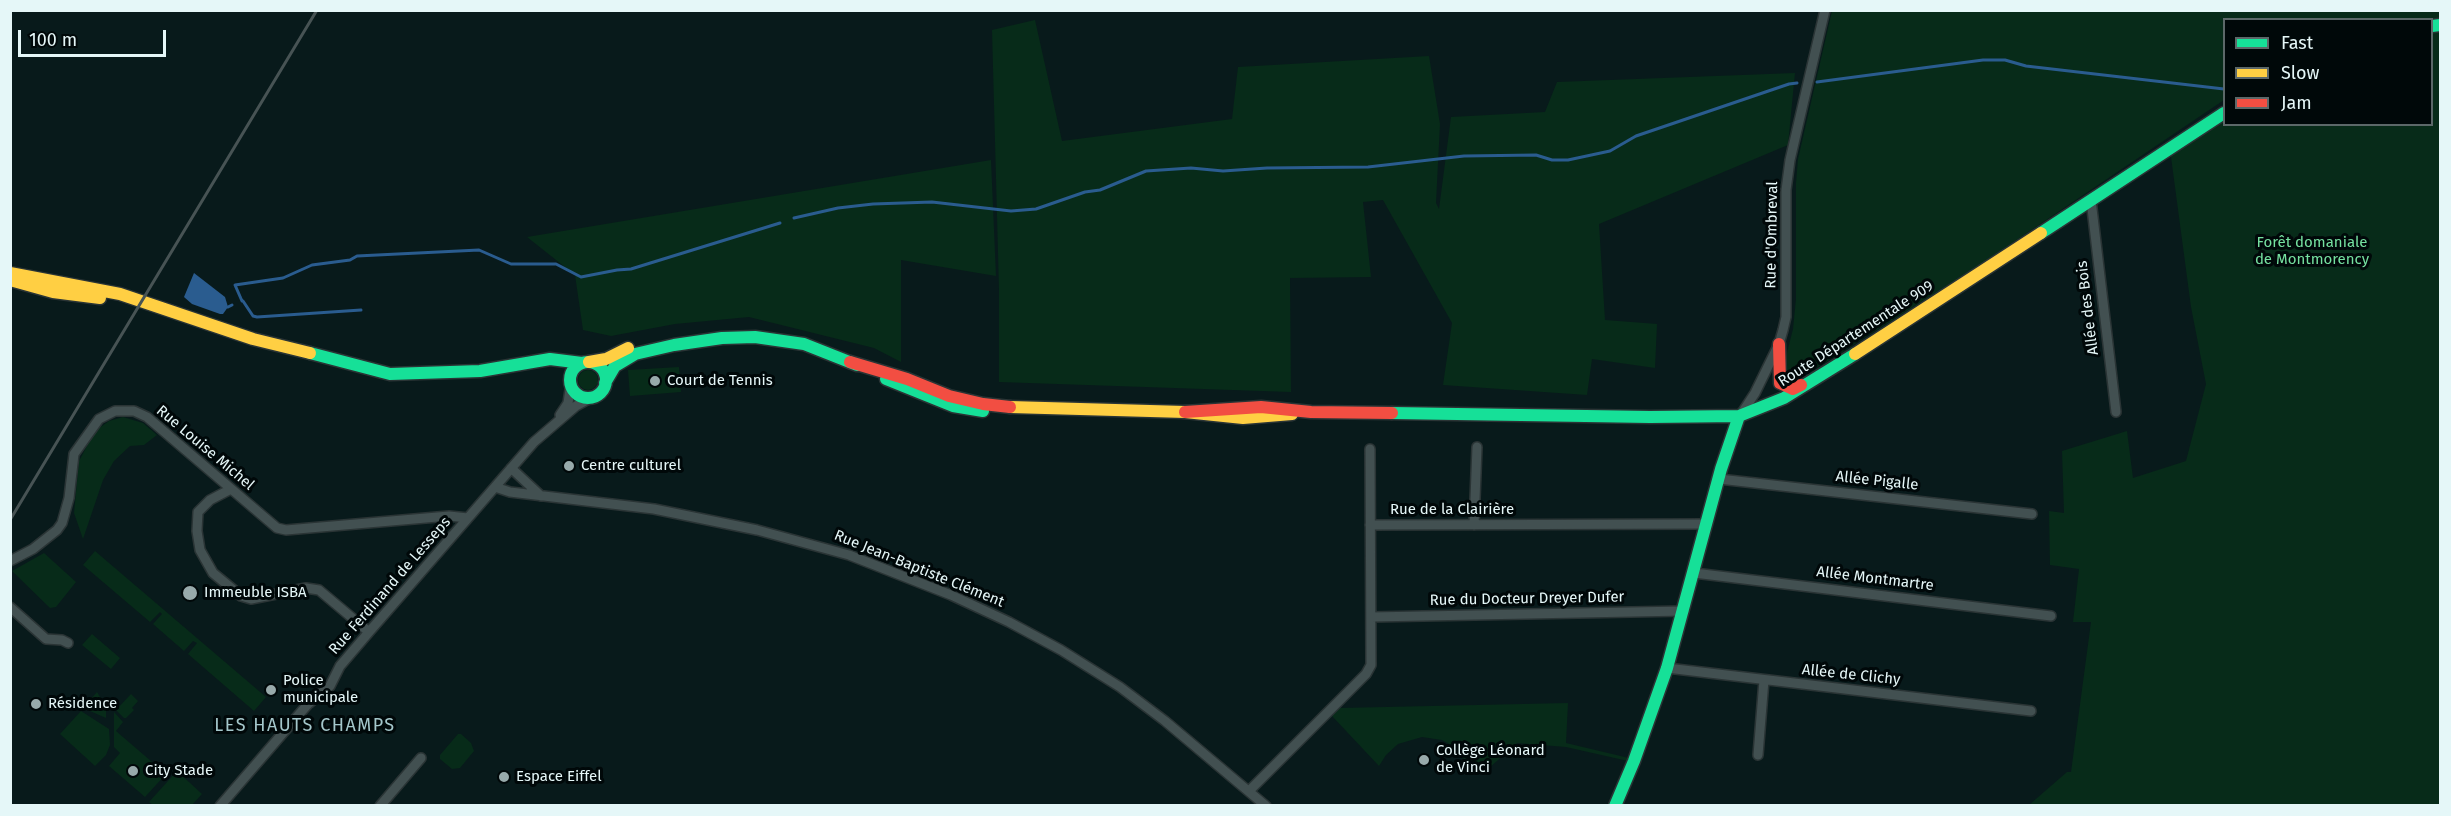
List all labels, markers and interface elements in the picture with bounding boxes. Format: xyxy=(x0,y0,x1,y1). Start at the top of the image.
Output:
scale bar xyxy=(21,18,170,56)
legend xyxy=(2223,18,2433,126)
text: 100 m xyxy=(29,29,77,51)
text: Fast xyxy=(2281,32,2313,54)
text: Slow xyxy=(2281,62,2319,84)
text: Jam xyxy=(2281,92,2312,114)
street label: Rue d'Ombreval xyxy=(1762,181,1782,289)
park label: Forêt domaniale de Montmorency xyxy=(2255,234,2369,269)
street label: Allée des Bois xyxy=(2073,260,2103,356)
street label: Route Départementale 909 xyxy=(1775,277,1937,391)
place label: Court de Tennis xyxy=(667,372,773,390)
marker: Court de Tennis xyxy=(648,374,662,388)
street label: Rue Louise Michel xyxy=(152,402,258,494)
place label: Centre culturel xyxy=(581,457,681,475)
marker: Centre culturel xyxy=(562,459,576,473)
street label: Allée Pigalle xyxy=(1835,468,1919,494)
street label: Rue de la Clairière xyxy=(1390,501,1514,519)
street label: Rue Ferdinand de Lesseps xyxy=(325,513,455,659)
street label: Rue Jean-Baptiste Clément xyxy=(831,527,1007,611)
street label: Allée Montmartre xyxy=(1815,563,1935,595)
marker: Immeuble ISBA xyxy=(181,584,199,602)
place label: Immeuble ISBA xyxy=(204,584,307,602)
street label: Rue du Docteur Dreyer Dufer xyxy=(1430,588,1624,610)
street label: Allée de Clichy xyxy=(1801,661,1901,689)
place label: Police municipale xyxy=(283,672,358,707)
marker: Police municipale xyxy=(264,683,278,697)
place label: Résidence xyxy=(48,695,117,713)
marker: Résidence xyxy=(29,697,43,711)
district label: LES HAUTS CHAMPS xyxy=(214,715,396,737)
place label: Collège Léonard de Vinci xyxy=(1436,742,1545,777)
marker: Collège Léonard de Vinci xyxy=(1417,753,1431,767)
place label: City Stade xyxy=(145,762,213,780)
marker: City Stade xyxy=(126,764,140,778)
place label: Espace Eiffel xyxy=(516,768,602,786)
marker: Espace Eiffel xyxy=(497,770,511,784)

